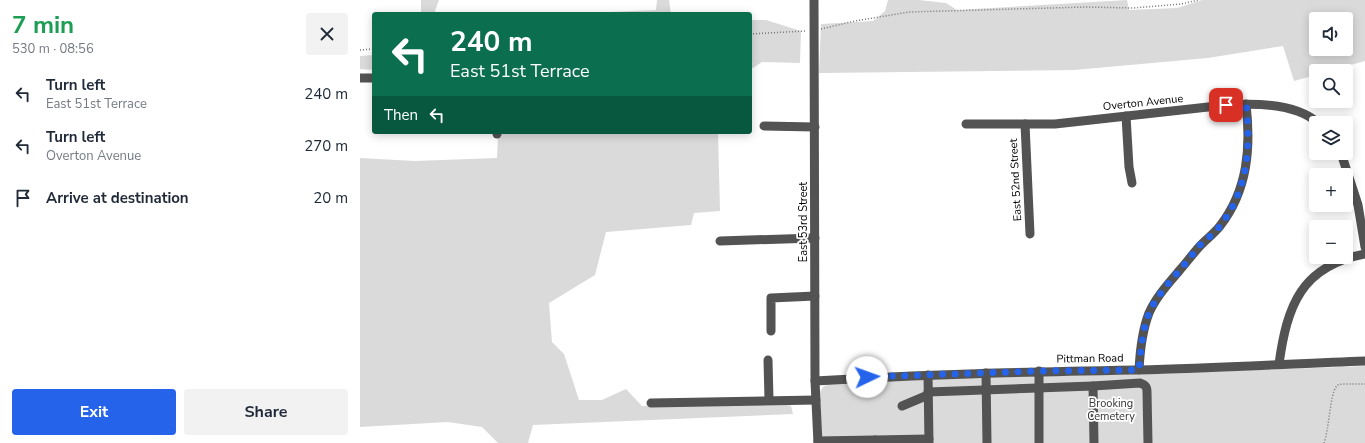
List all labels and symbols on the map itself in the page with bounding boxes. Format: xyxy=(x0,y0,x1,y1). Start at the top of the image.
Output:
pin xyxy=(1209,88,1243,122)
street label: Overton Avenue xyxy=(1102,91,1184,114)
street label: East 52nd Street xyxy=(1006,138,1025,222)
street label: East 53rd Street xyxy=(796,182,811,262)
street label: Pittman Road xyxy=(1056,350,1124,367)
position arrow xyxy=(846,356,888,398)
park label: Brooking Cemetery xyxy=(1087,396,1135,424)

